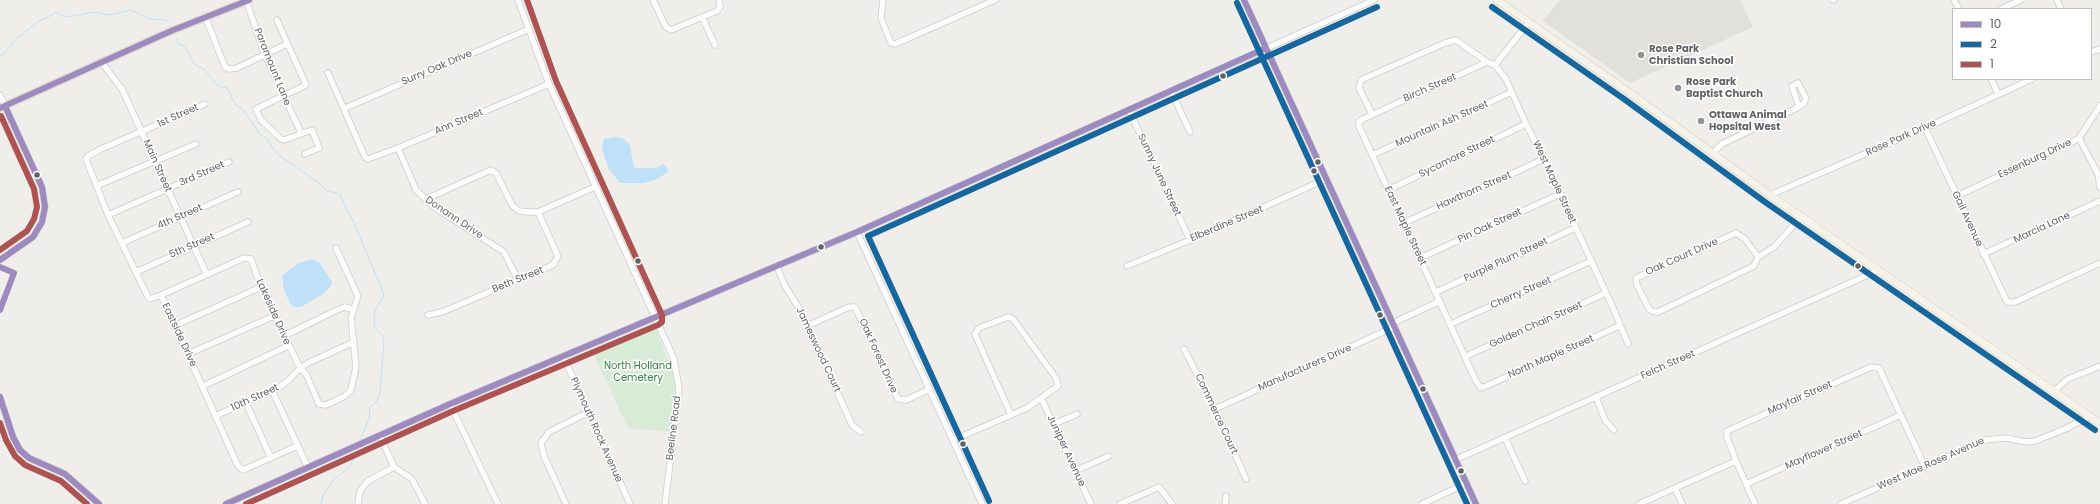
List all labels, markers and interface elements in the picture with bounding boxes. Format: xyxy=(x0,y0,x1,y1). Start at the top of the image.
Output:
legend xyxy=(1952,8,2092,80)
text: 10 xyxy=(1990,15,2001,32)
street label: Paramount Lane xyxy=(251,26,293,108)
text: 2 xyxy=(1990,35,1997,52)
place label: Rose Park Christian School xyxy=(1649,43,1733,66)
street label: Surry Oak Drive xyxy=(400,48,474,88)
marker: Rose Park Christian School xyxy=(1636,50,1646,60)
text: 1 xyxy=(1990,55,1994,72)
unlabelled marker xyxy=(1218,71,1228,81)
street label: Birch Street xyxy=(1402,71,1458,105)
place label: Rose Park Baptist Church xyxy=(1686,76,1763,100)
marker: Rose Park Baptist Church xyxy=(1673,83,1683,93)
street label: Mountain Ash Street xyxy=(1394,98,1490,150)
street label: 1st Street xyxy=(155,102,201,130)
street label: Ann Street xyxy=(433,106,485,138)
place label: Ottawa Animal Hopsital West xyxy=(1709,109,1787,132)
marker: Ottawa Animal Hopsital West xyxy=(1696,116,1706,126)
street label: Rose Park Drive xyxy=(1864,117,1938,159)
street label: Sunny June Street xyxy=(1135,132,1183,218)
street label: Sycamore Street xyxy=(1417,133,1497,181)
street label: Essenburg Drive xyxy=(1996,137,2074,181)
street label: Main Street xyxy=(140,138,174,194)
street label: West Maple Street xyxy=(1529,139,1579,225)
unlabelled marker xyxy=(1313,157,1323,167)
street label: 3rd Street xyxy=(177,159,227,189)
unlabelled marker xyxy=(1309,166,1319,176)
street label: Hawthorn Street xyxy=(1435,169,1513,213)
unlabelled marker xyxy=(32,170,42,180)
street label: East Maple Street xyxy=(1381,184,1429,268)
street label: Gail Avenue xyxy=(1949,189,1985,249)
street label: Donann Drive xyxy=(423,194,485,242)
street label: 4th Street xyxy=(156,202,204,232)
street label: Elberdine Street xyxy=(1189,203,1265,245)
street label: Pin Oak Street xyxy=(1456,206,1524,246)
street label: Marcia Lane xyxy=(2012,210,2072,246)
street label: 5th Street xyxy=(168,231,216,261)
street label: Purple Plum Street xyxy=(1462,235,1550,285)
street label: Oak Court Drive xyxy=(1644,236,1720,278)
unlabelled marker xyxy=(816,242,826,252)
unlabelled marker xyxy=(633,256,643,266)
unlabelled marker xyxy=(1853,261,1863,271)
street label: Beth Street xyxy=(491,264,545,296)
street label: Cherry Street xyxy=(1489,274,1553,312)
street label: Lakeside Drive xyxy=(253,277,293,347)
street label: Golden Chain Street xyxy=(1488,299,1584,351)
street label: Eastside Drive xyxy=(159,301,199,369)
street label: Jameswood Court xyxy=(793,306,843,394)
unlabelled marker xyxy=(1375,310,1385,320)
street label: Oak Forest Drive xyxy=(856,317,900,395)
street label: North Maple Street xyxy=(1506,333,1596,381)
street label: Manufacturers Drive xyxy=(1256,342,1354,394)
street label: Felch Street xyxy=(1639,348,1697,382)
park label: North Holland Cemetery xyxy=(604,360,672,384)
street label: Commerce Court xyxy=(1192,372,1240,456)
street label: Plymouth Rock Avenue xyxy=(567,376,625,484)
street label: Mayfair Street xyxy=(1766,378,1834,418)
street label: 10th Street xyxy=(229,382,281,414)
unlabelled marker xyxy=(1418,384,1428,394)
street label: Beeline Road xyxy=(664,395,684,461)
street label: Juniper Avenue xyxy=(1044,413,1088,489)
street label: Mayflower Street xyxy=(1784,428,1864,472)
street label: West Mae Rose Avenue xyxy=(1876,435,1986,493)
unlabelled marker xyxy=(958,439,968,449)
unlabelled marker xyxy=(1456,466,1466,476)

